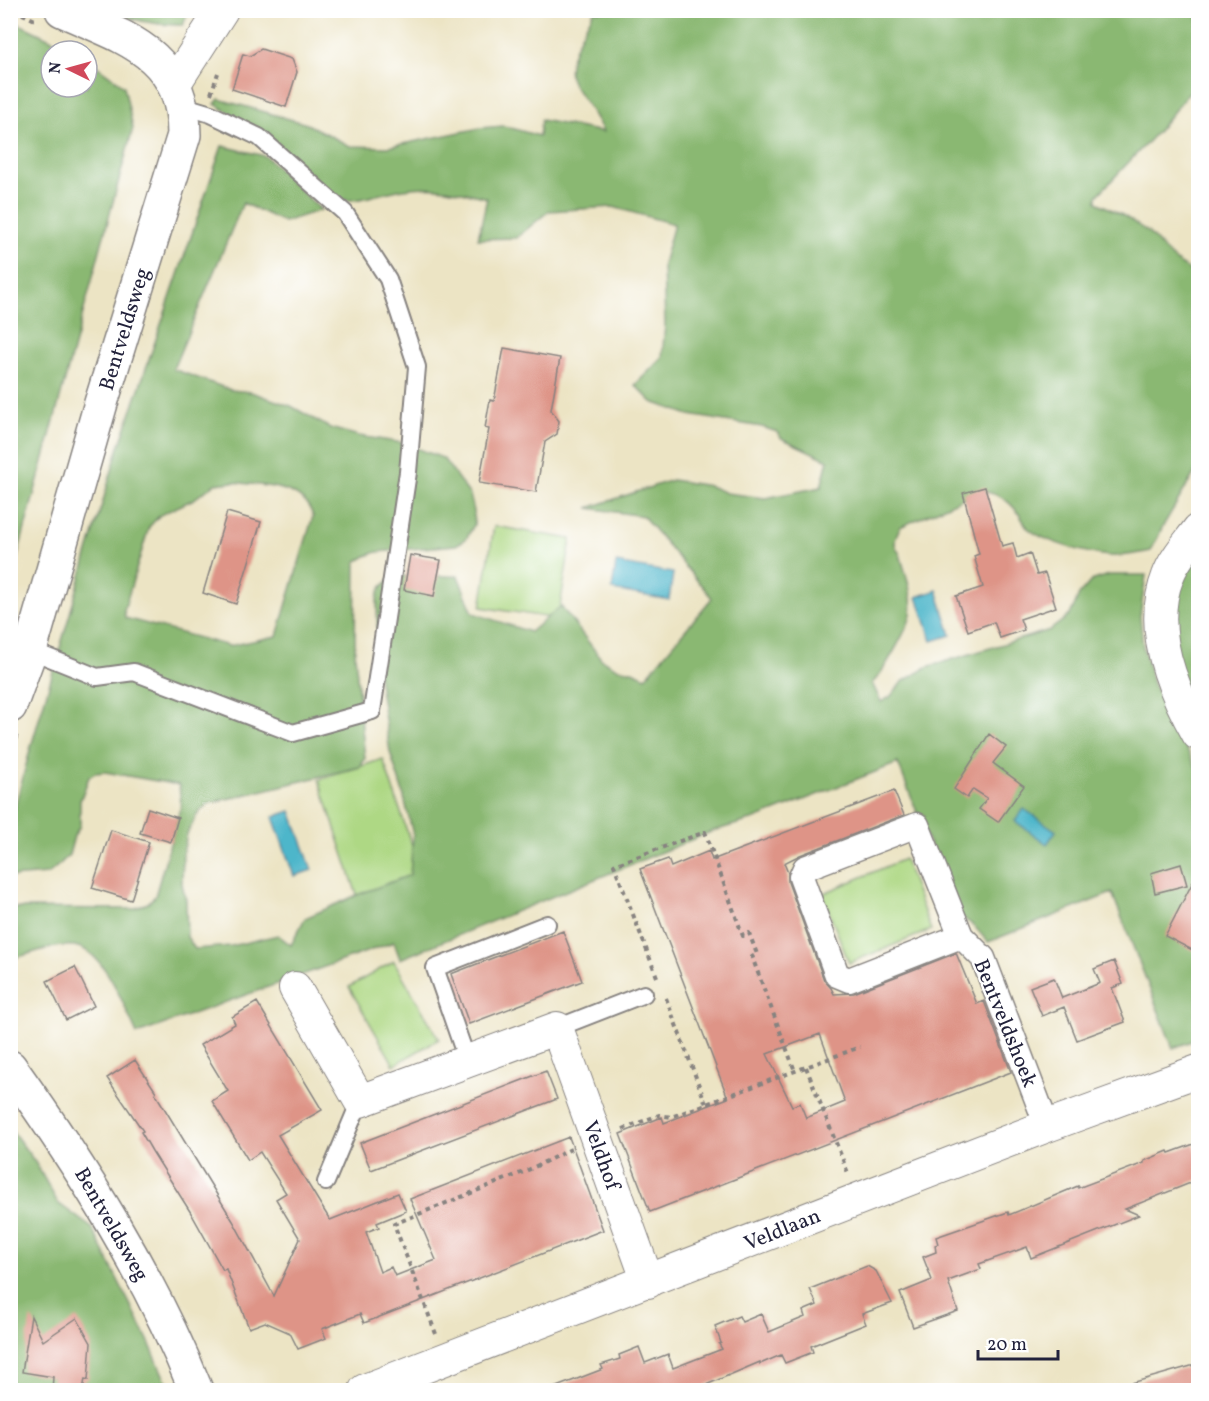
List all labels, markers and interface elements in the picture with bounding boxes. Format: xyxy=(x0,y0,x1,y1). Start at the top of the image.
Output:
north arrow xyxy=(39,39,99,99)
text: N xyxy=(45,61,68,75)
street label: Bentveldsweg xyxy=(93,264,158,395)
street label: Bentveldshoek xyxy=(966,955,1044,1093)
street label: Veldhof xyxy=(575,1117,627,1196)
street label: Bentveldsweg xyxy=(66,1162,155,1287)
street label: Veldlaan xyxy=(740,1202,825,1259)
scale bar xyxy=(978,1323,1058,1361)
text: 20 m xyxy=(987,1333,1027,1358)

